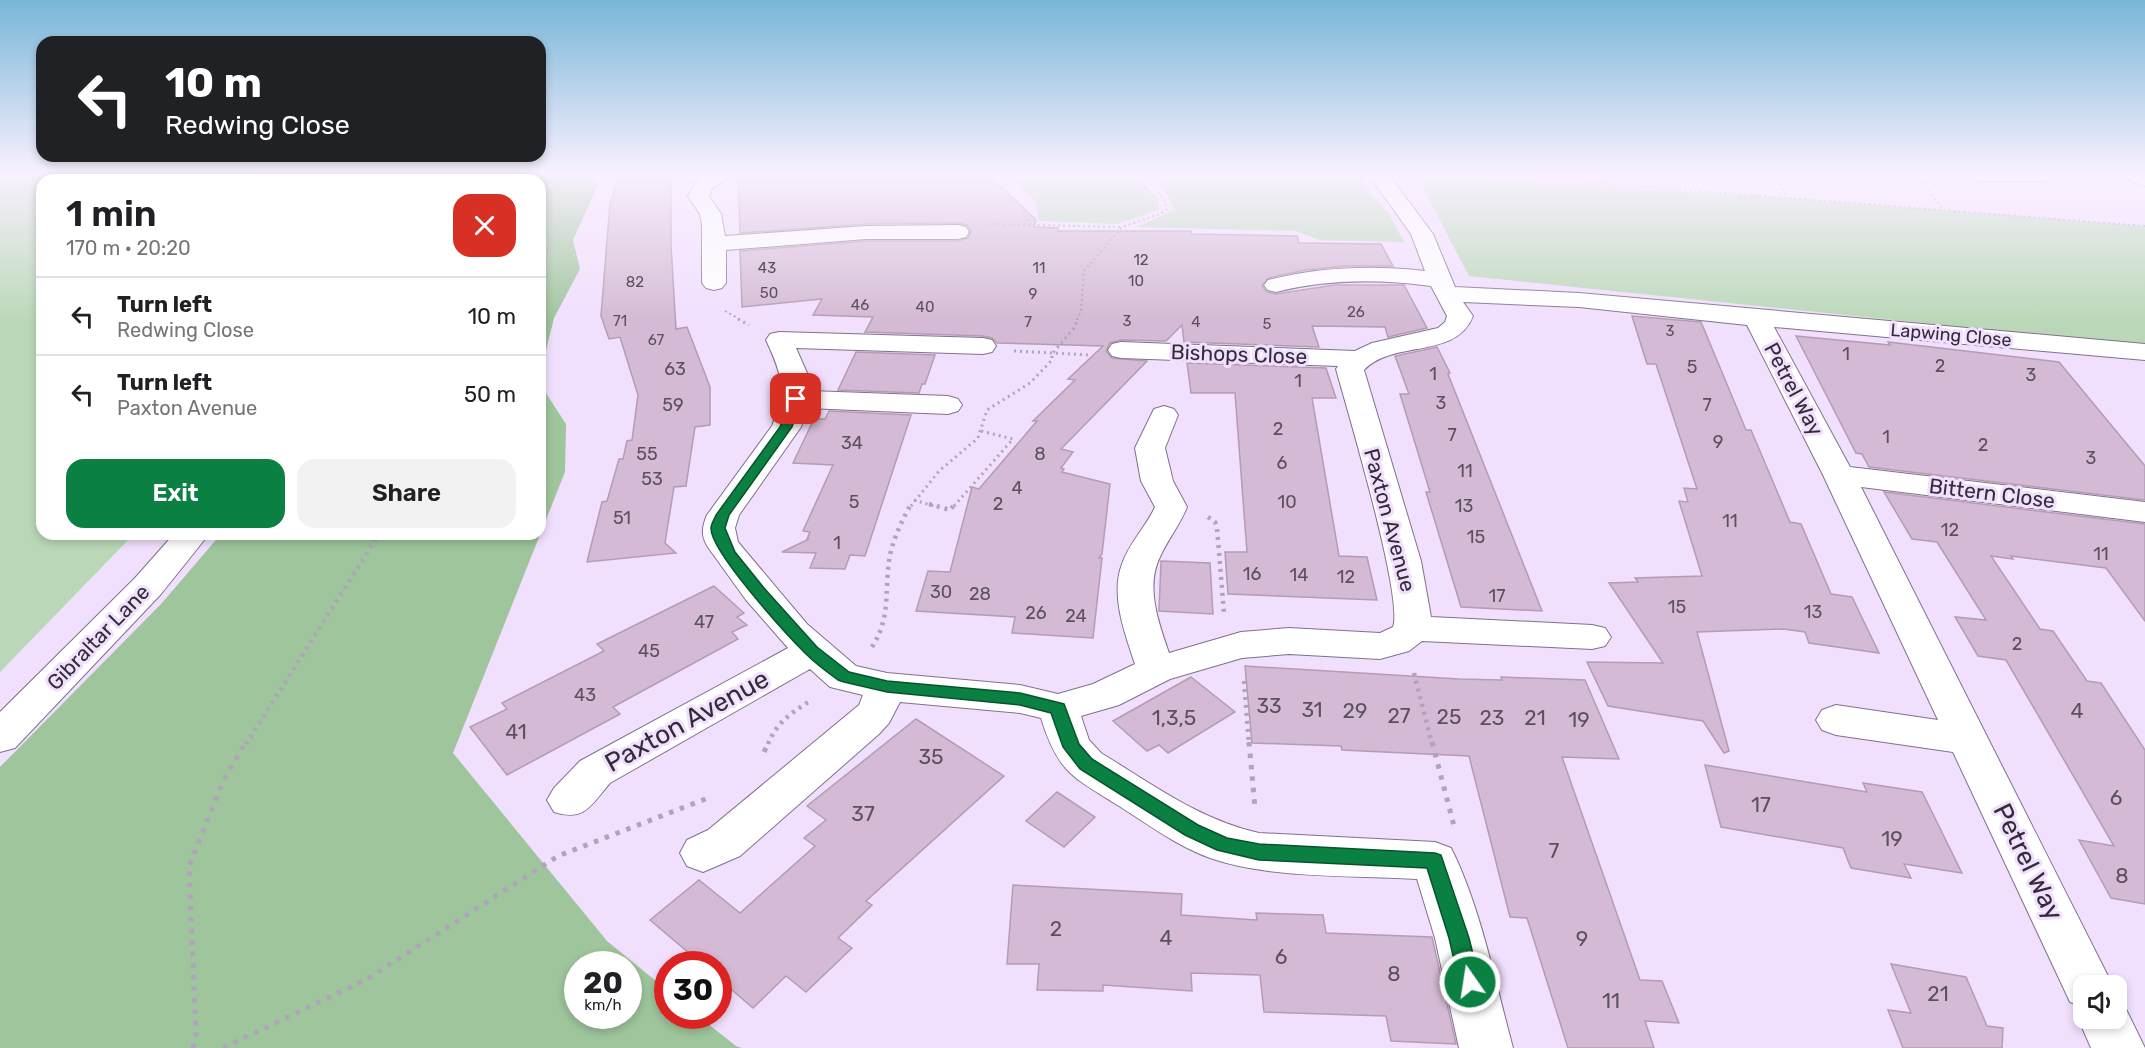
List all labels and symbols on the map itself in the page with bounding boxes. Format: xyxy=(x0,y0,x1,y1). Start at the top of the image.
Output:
house number: 12 xyxy=(1133,251,1149,269)
house number: 43 xyxy=(758,259,776,277)
house number: 11 xyxy=(1033,259,1045,277)
house number: 10 xyxy=(1128,272,1144,290)
house number: 82 xyxy=(626,273,644,291)
house number: 50 xyxy=(760,284,778,302)
house number: 9 xyxy=(1029,285,1038,303)
house number: 46 xyxy=(851,296,869,314)
house number: 40 xyxy=(916,298,934,316)
house number: 26 xyxy=(1347,303,1365,321)
house number: 71 xyxy=(613,312,627,330)
house number: 3 xyxy=(1122,312,1132,330)
house number: 7 xyxy=(1024,313,1032,331)
house number: 4 xyxy=(1191,313,1201,331)
house number: 5 xyxy=(1263,315,1272,333)
street label: Lapwing Close xyxy=(1890,319,2012,351)
house number: 3 xyxy=(1665,322,1675,340)
house number: 67 xyxy=(648,331,664,349)
street label: Petrel Way xyxy=(1759,338,1829,440)
street label: Bishops Close xyxy=(1170,339,1308,369)
house number: 1 xyxy=(1842,343,1850,365)
house number: 2 xyxy=(1935,355,1945,377)
house number: 5 xyxy=(1687,356,1697,378)
house number: 63 xyxy=(664,358,686,380)
house number: 1 xyxy=(1429,363,1437,385)
house number: 3 xyxy=(2026,364,2036,386)
house number: 1 xyxy=(1294,370,1302,392)
pin xyxy=(770,373,821,424)
house number: 3 xyxy=(1436,392,1446,414)
house number: 59 xyxy=(662,394,684,416)
house number: 7 xyxy=(1702,394,1712,416)
house number: 2 xyxy=(1273,418,1283,440)
house number: 7 xyxy=(1447,424,1457,446)
house number: 1 xyxy=(1882,426,1890,448)
house number: 9 xyxy=(1713,431,1723,453)
house number: 34 xyxy=(841,432,863,454)
house number: 2 xyxy=(1978,434,1988,456)
house number: 55 xyxy=(636,443,658,465)
house number: 8 xyxy=(1034,443,1046,465)
street label: Paxton Avenue xyxy=(1359,446,1421,594)
house number: 3 xyxy=(2086,447,2096,469)
house number: 6 xyxy=(1277,452,1288,474)
house number: 11 xyxy=(1457,460,1473,482)
house number: 53 xyxy=(641,468,663,490)
street label: Bittern Close xyxy=(1928,473,2056,513)
house number: 4 xyxy=(1011,477,1023,499)
house number: 5 xyxy=(849,491,859,513)
house number: 10 xyxy=(1277,491,1297,513)
house number: 2 xyxy=(993,493,1003,515)
house number: 13 xyxy=(1455,495,1473,517)
house number: 51 xyxy=(613,507,631,529)
house number: 11 xyxy=(1722,510,1738,532)
house number: 12 xyxy=(1941,519,1959,541)
house number: 15 xyxy=(1467,526,1485,548)
house number: 1 xyxy=(833,532,841,554)
house number: 11 xyxy=(2093,543,2109,565)
house number: 16 xyxy=(1243,563,1261,585)
house number: 14 xyxy=(1290,564,1308,586)
house number: 12 xyxy=(1337,566,1355,588)
street label: Gibraltar Lane xyxy=(42,579,154,695)
house number: 30 xyxy=(930,581,952,603)
house number: 28 xyxy=(969,583,991,605)
house number: 17 xyxy=(1489,585,1505,607)
house number: 15 xyxy=(1668,596,1686,618)
house number: 13 xyxy=(1804,601,1822,623)
house number: 26 xyxy=(1025,602,1047,624)
house number: 24 xyxy=(1065,605,1087,627)
house number: 47 xyxy=(694,611,714,633)
house number: 2 xyxy=(2012,633,2022,655)
house number: 45 xyxy=(638,640,660,662)
street label: Paxton Avenue xyxy=(600,663,774,779)
house number: 43 xyxy=(574,684,596,706)
house number: 33 xyxy=(1256,693,1282,718)
house number: 31 xyxy=(1301,697,1323,722)
house number: 29 xyxy=(1343,698,1367,723)
house number: 4 xyxy=(2070,698,2084,723)
house number: 27 xyxy=(1387,703,1411,728)
house number: 25 xyxy=(1437,704,1461,729)
house number: 1,3,5 xyxy=(1152,705,1196,730)
house number: 23 xyxy=(1480,705,1504,730)
house number: 21 xyxy=(1524,705,1546,730)
house number: 19 xyxy=(1568,707,1590,732)
house number: 41 xyxy=(505,719,527,744)
house number: 35 xyxy=(918,744,944,769)
house number: 6 xyxy=(2110,785,2122,810)
house number: 17 xyxy=(1751,792,1771,817)
street label: Petrel Way xyxy=(1986,798,2070,926)
house number: 37 xyxy=(851,801,875,826)
house number: 19 xyxy=(1881,826,1903,851)
house number: 7 xyxy=(1549,838,1560,863)
house number: 8 xyxy=(2115,863,2129,888)
house number: 2 xyxy=(1050,916,1062,941)
house number: 4 xyxy=(1159,925,1173,950)
house number: 9 xyxy=(1576,926,1588,951)
house number: 6 xyxy=(1275,944,1287,969)
position arrow xyxy=(1438,950,1502,1014)
speed limit sign: 30 xyxy=(654,951,732,1029)
house number: 8 xyxy=(1387,961,1401,986)
house number: 21 xyxy=(1927,981,1949,1006)
house number: 11 xyxy=(1602,988,1620,1013)

